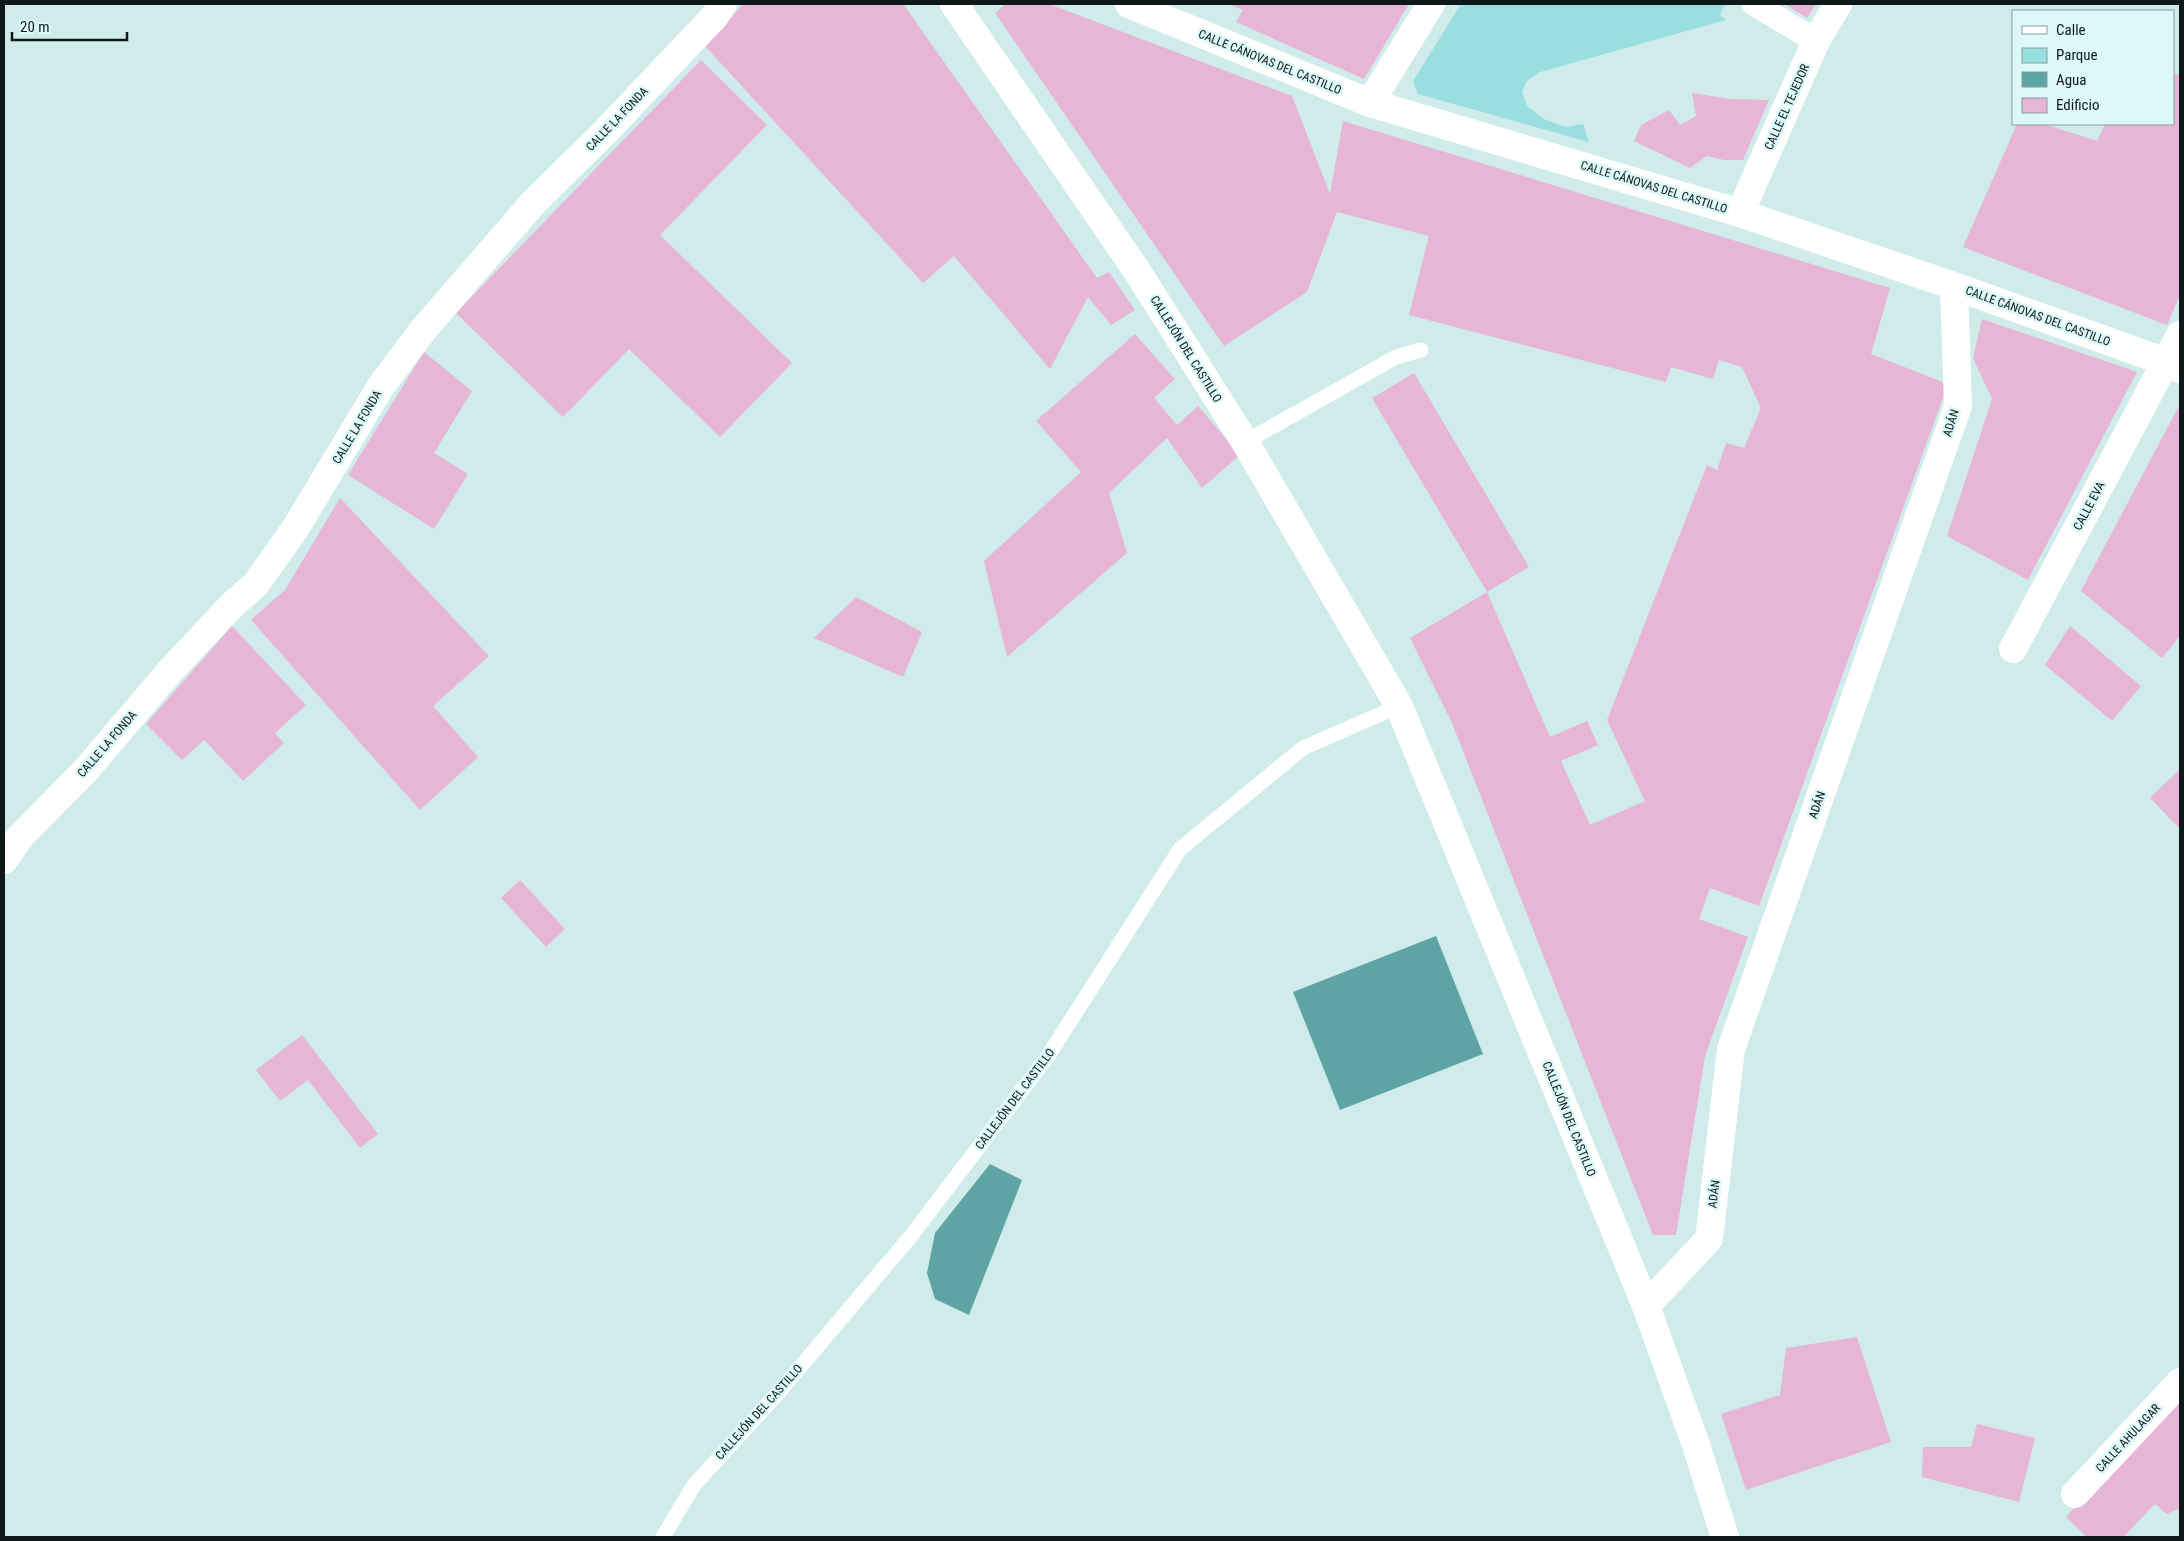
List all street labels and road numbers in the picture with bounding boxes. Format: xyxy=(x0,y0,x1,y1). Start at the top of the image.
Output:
street label: CALLE CÁNOVAS DEL CASTILLO xyxy=(1196,26,1344,97)
street label: CALLE EL TEJEDOR xyxy=(1762,61,1812,152)
street label: CALLE LA FONDA xyxy=(583,84,651,154)
street label: CALLE CÁNOVAS DEL CASTILLO xyxy=(1579,157,1729,216)
street label: CALLE CÁNOVAS DEL CASTILLO xyxy=(1964,282,2113,349)
street label: CALLEJÓN DEL CASTILLO xyxy=(1147,293,1225,405)
street label: CALLE LA FONDA xyxy=(330,388,385,466)
street label: ADÁN xyxy=(1939,407,1962,438)
street label: CALLE EVA xyxy=(2070,479,2108,533)
street label: CALLE LA FONDA xyxy=(74,708,140,780)
street label: ADÁN xyxy=(1805,789,1828,821)
street label: CALLEJÓN DEL CASTILLO xyxy=(972,1045,1058,1152)
street label: CALLEJÓN DEL CASTILLO xyxy=(1539,1059,1599,1179)
street label: ADÁN xyxy=(1704,1179,1723,1209)
street label: CALLEJÓN DEL CASTILLO xyxy=(712,1361,805,1462)
street label: CALLE AHULAGAR xyxy=(2093,1401,2164,1475)

